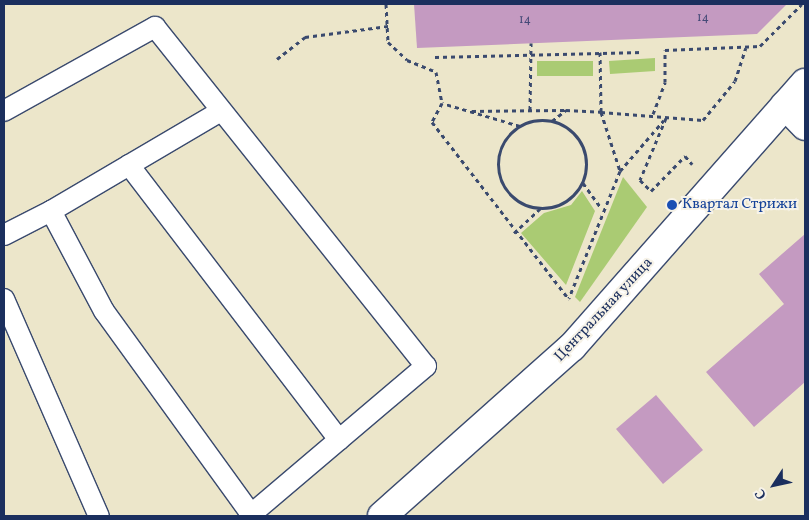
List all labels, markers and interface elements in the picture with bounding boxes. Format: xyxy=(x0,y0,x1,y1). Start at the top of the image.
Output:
house number: 14 xyxy=(697,12,709,26)
house number: 14 xyxy=(519,14,531,28)
place label: Квартал Стрижи xyxy=(682,196,797,214)
marker: Квартал Стрижи xyxy=(666,199,678,211)
street label: Центральная улица xyxy=(551,254,657,366)
north arrow xyxy=(749,460,799,510)
text: С xyxy=(751,485,772,503)

